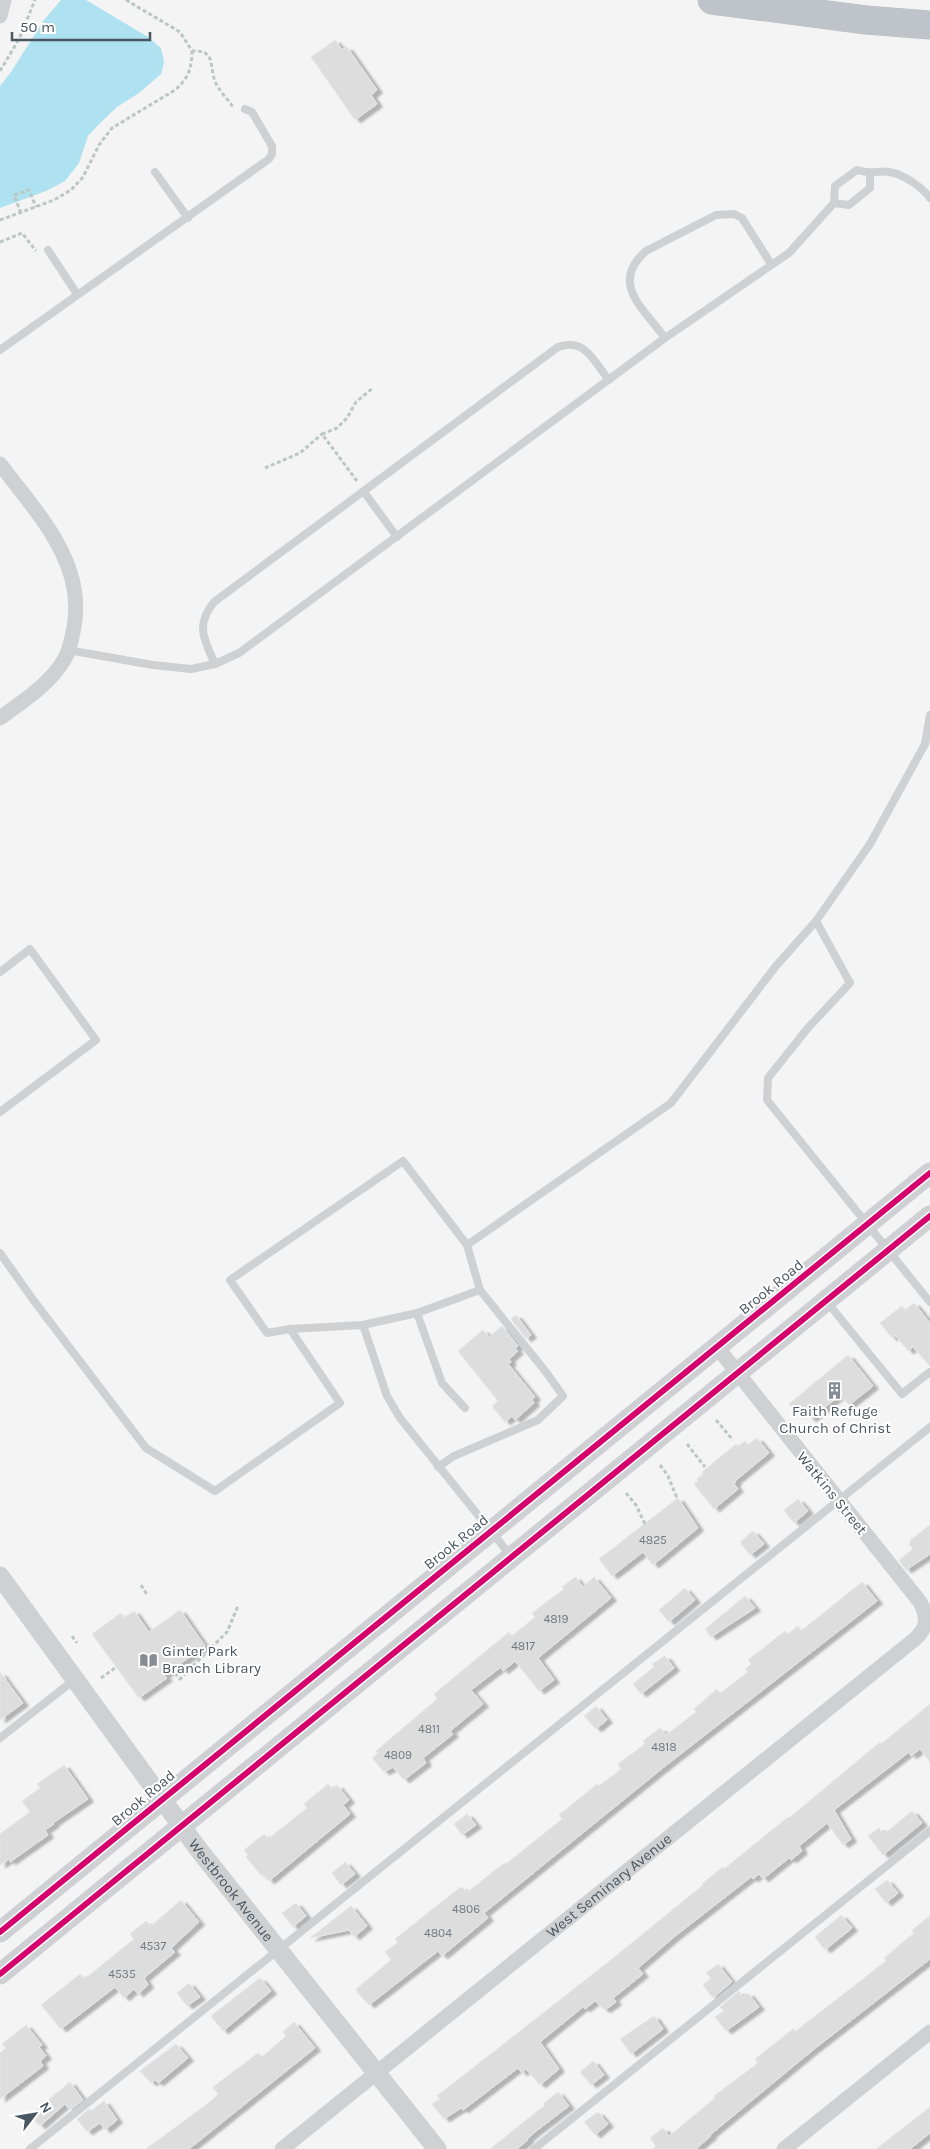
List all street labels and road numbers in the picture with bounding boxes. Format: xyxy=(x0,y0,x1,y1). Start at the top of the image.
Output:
street label: Brook Road xyxy=(735,1256,807,1318)
street label: Watkins Street xyxy=(793,1448,871,1538)
street label: Brook Road xyxy=(420,1511,492,1573)
street label: Brook Road xyxy=(107,1766,179,1830)
street label: West Seminary Avenue xyxy=(543,1830,675,1941)
street label: Westbrook Avenue xyxy=(185,1835,277,1945)

